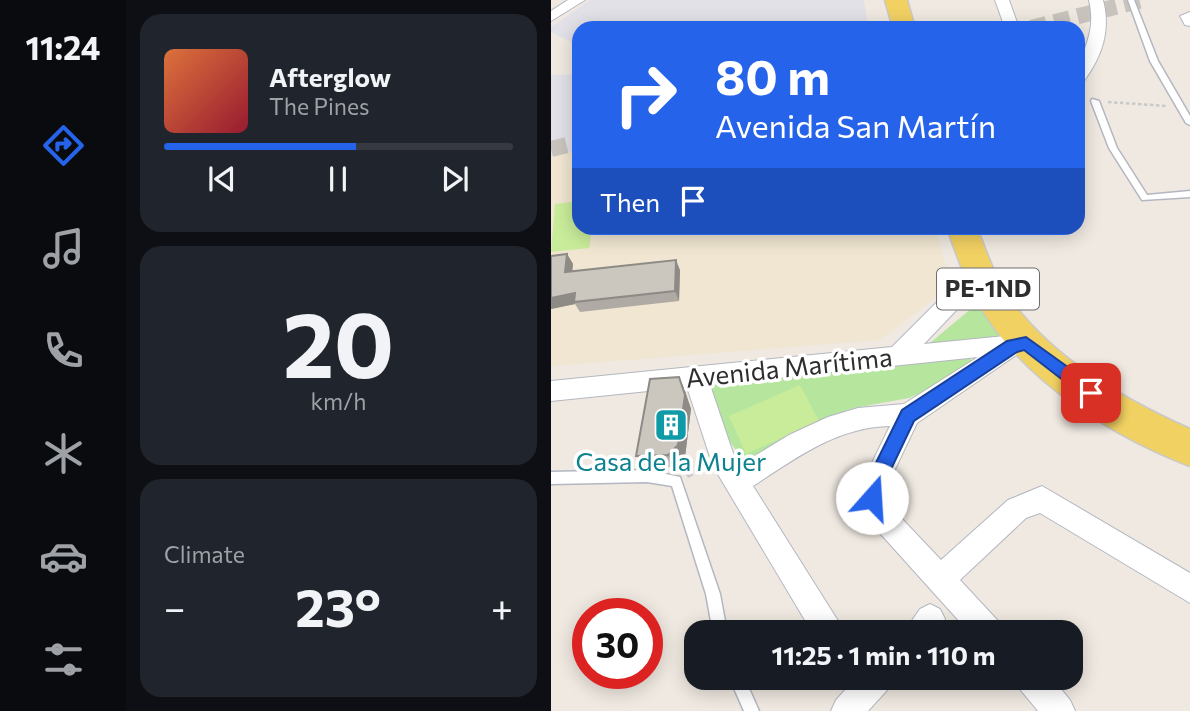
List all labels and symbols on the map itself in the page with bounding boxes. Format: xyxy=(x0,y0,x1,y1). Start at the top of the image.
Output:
road number: PE-1ND xyxy=(937,268,1039,310)
street label: Avenida Marítima xyxy=(684,340,894,393)
pin xyxy=(1061,363,1121,423)
building icon: Casa de la Mujer xyxy=(652,406,690,444)
place label: Casa de la Mujer xyxy=(576,445,766,476)
position arrow xyxy=(835,461,909,535)
speed limit sign: 30 xyxy=(572,598,663,689)

